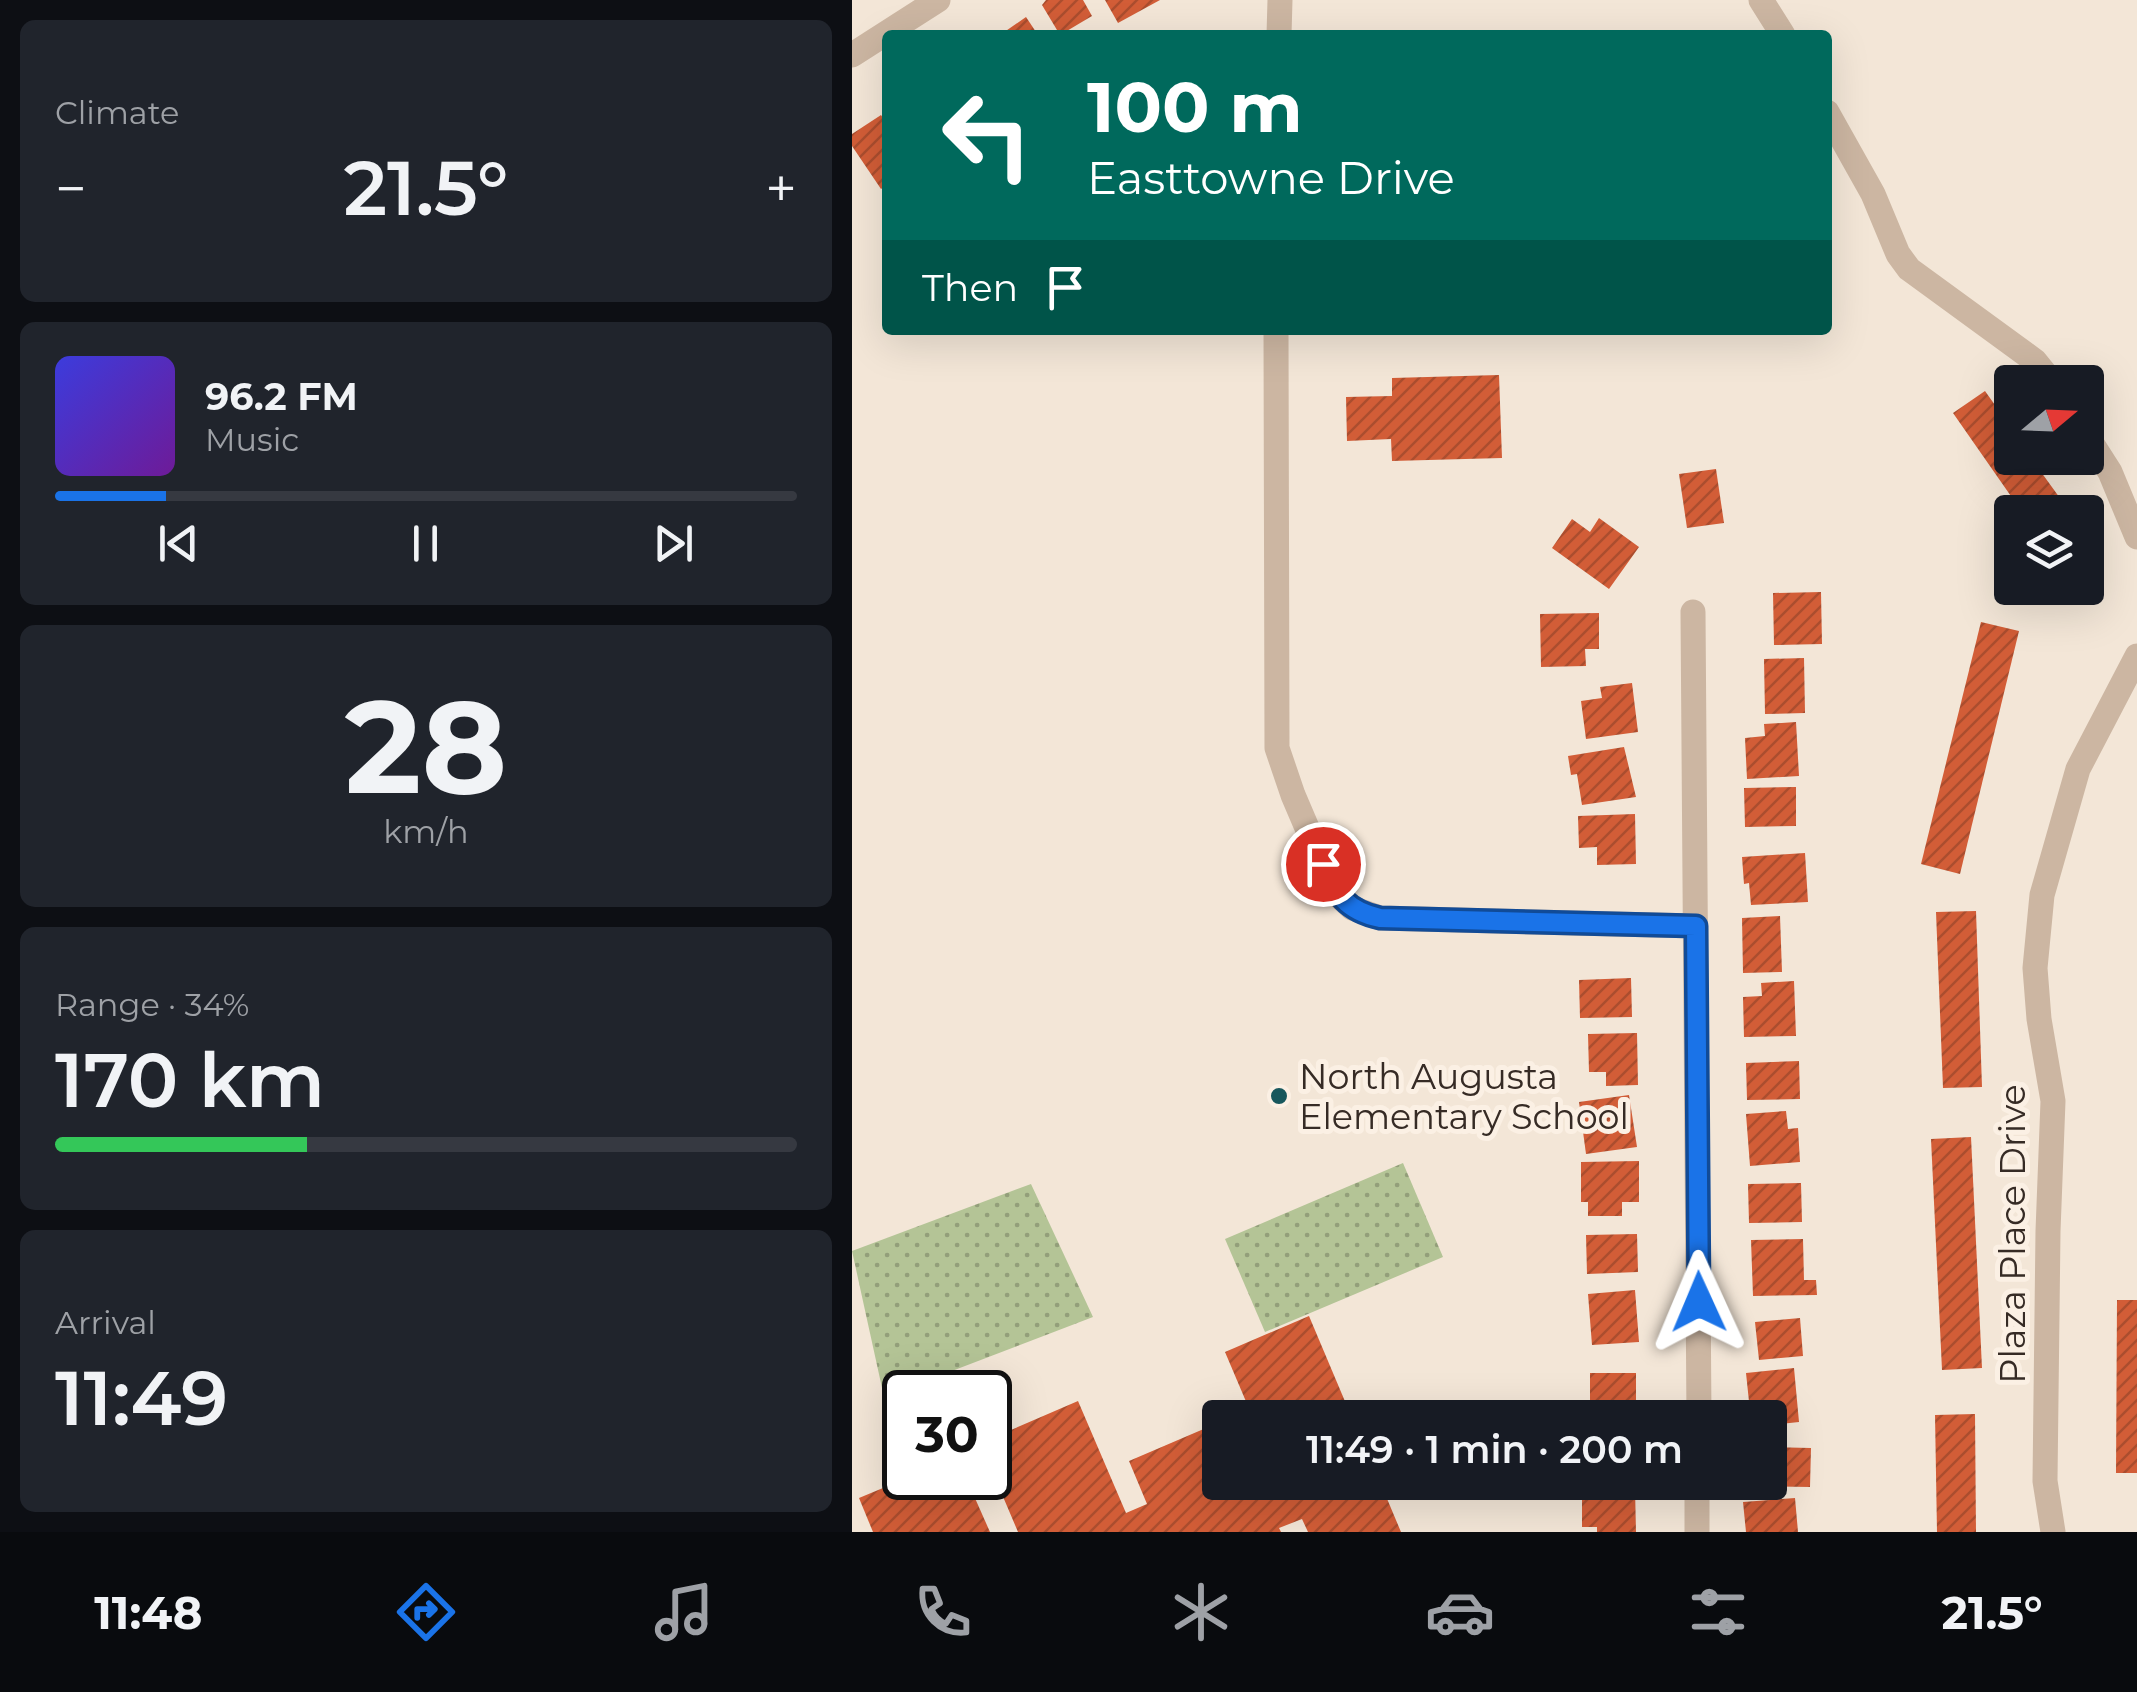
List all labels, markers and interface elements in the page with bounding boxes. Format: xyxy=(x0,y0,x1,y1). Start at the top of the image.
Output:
text: 100 m xyxy=(1087,64,1303,150)
icon: left xyxy=(922,70,1052,200)
text: Climate xyxy=(55,93,179,132)
text: 21.5° xyxy=(343,142,509,234)
text: Easttowne Drive xyxy=(1087,150,1455,205)
text: − xyxy=(55,155,87,222)
text: + xyxy=(765,155,797,222)
icon: arrive xyxy=(1038,260,1093,315)
text: Then xyxy=(922,264,1018,311)
north arrow xyxy=(1994,365,2104,475)
map controls xyxy=(1994,365,2104,605)
text: 96.2 FM xyxy=(205,373,358,420)
text: Music xyxy=(205,420,299,459)
button: layers xyxy=(1994,495,2104,605)
icon: previous xyxy=(151,516,206,571)
icon: pause xyxy=(398,516,453,571)
icon: next xyxy=(646,516,701,571)
text: 28 xyxy=(345,667,507,826)
text: km/h xyxy=(383,812,469,851)
pin xyxy=(1281,822,1366,907)
icon: arrive xyxy=(1296,837,1351,892)
text: Range · 34% xyxy=(55,985,249,1024)
text: 170 km xyxy=(55,1034,325,1126)
place label: North Augusta Elementary School xyxy=(1299,1055,1629,1138)
street label: Plaza Place Drive xyxy=(1991,1084,2034,1384)
marker: North Augusta Elementary School xyxy=(1268,1085,1290,1107)
position arrow xyxy=(1647,1250,1751,1354)
text: Arrival xyxy=(55,1303,156,1342)
text: 11:49 xyxy=(55,1352,228,1444)
speed limit sign: 30 xyxy=(882,1370,1012,1500)
text: 11:49 · 1 min · 200 m xyxy=(1306,1426,1683,1473)
icon: directions xyxy=(391,1577,461,1647)
icon: music xyxy=(649,1577,719,1647)
icon: phone xyxy=(908,1577,978,1647)
icon: climate xyxy=(1166,1577,1236,1647)
icon: car xyxy=(1425,1577,1495,1647)
icon: filters xyxy=(1683,1577,1753,1647)
text: 11:48 xyxy=(94,1585,202,1640)
text: 21.5° xyxy=(1941,1585,2043,1640)

